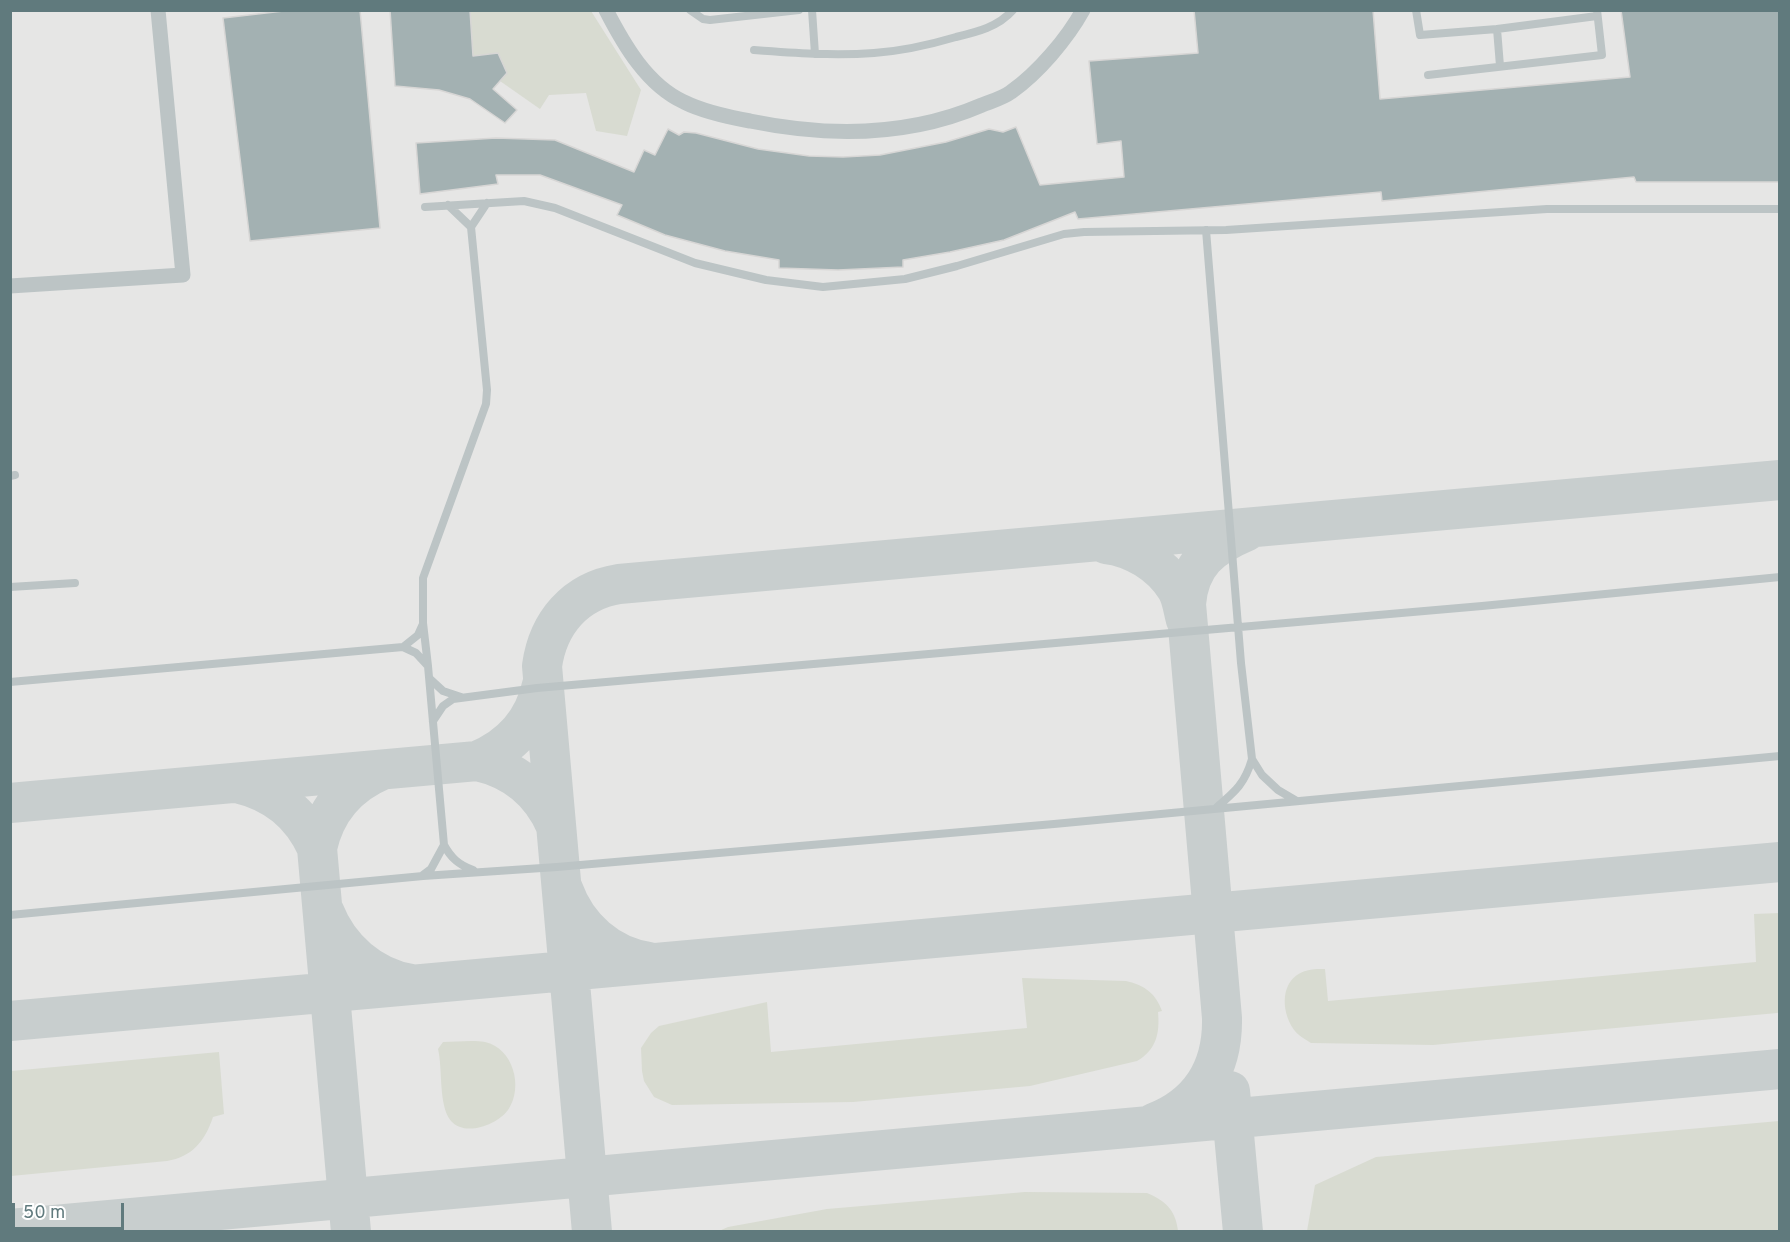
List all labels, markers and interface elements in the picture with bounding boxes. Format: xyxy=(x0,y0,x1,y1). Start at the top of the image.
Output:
scale bar xyxy=(15,1191,128,1229)
text: 50 m xyxy=(23,1202,65,1225)

